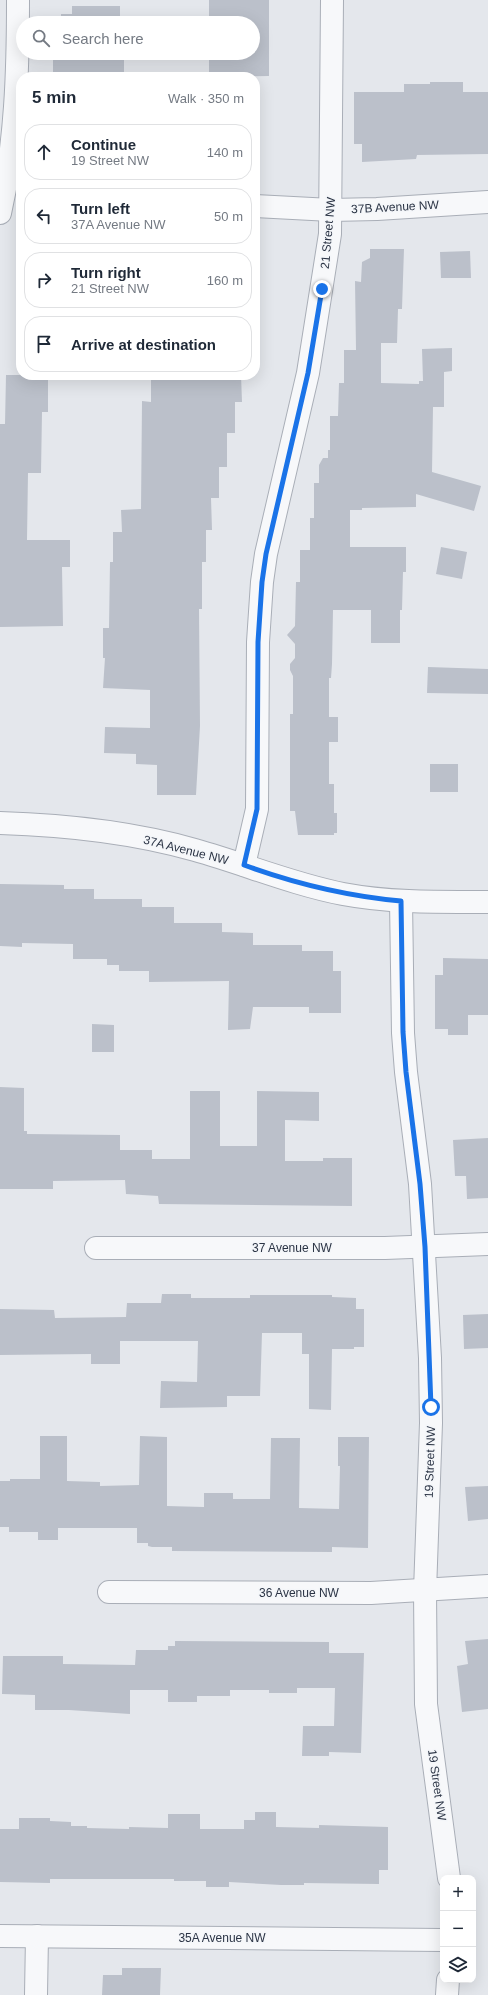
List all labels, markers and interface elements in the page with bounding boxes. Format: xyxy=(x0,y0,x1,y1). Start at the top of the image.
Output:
search box xyxy=(16,16,260,60)
icon: search xyxy=(30,27,52,49)
text: Search here xyxy=(62,30,144,47)
text: 5 min xyxy=(32,88,76,107)
text: Walk · 350 m xyxy=(168,91,244,106)
text: Continue xyxy=(71,136,136,153)
icon: ahead xyxy=(33,141,55,163)
text: 140 m xyxy=(207,145,243,160)
text: 19 Street NW xyxy=(71,153,149,168)
street label: 21 Street NW xyxy=(318,196,338,269)
street label: 37B Avenue NW xyxy=(351,198,440,216)
text: Turn left xyxy=(71,200,130,217)
icon: left xyxy=(33,205,55,227)
text: 50 m xyxy=(214,209,243,224)
text: 37A Avenue NW xyxy=(71,217,165,232)
text: Turn right xyxy=(71,264,141,281)
icon: right xyxy=(33,269,55,291)
text: 160 m xyxy=(207,273,243,288)
route end xyxy=(313,280,331,298)
text: 21 Street NW xyxy=(71,281,149,296)
icon: arrive xyxy=(33,333,55,355)
text: Arrive at destination xyxy=(71,336,216,353)
street label: 37A Avenue NW xyxy=(142,833,231,867)
street label: 37 Avenue NW xyxy=(252,1241,333,1255)
route start xyxy=(422,1398,440,1416)
street label: 19 Street NW xyxy=(422,1425,438,1498)
street label: 36 Avenue NW xyxy=(259,1586,340,1600)
street label: 19 Street NW xyxy=(425,1748,449,1822)
map controls xyxy=(440,1875,476,1983)
button: + xyxy=(440,1875,476,1911)
button: − xyxy=(440,1911,476,1947)
street label: 35A Avenue NW xyxy=(178,1931,266,1945)
button: layers xyxy=(440,1947,476,1983)

